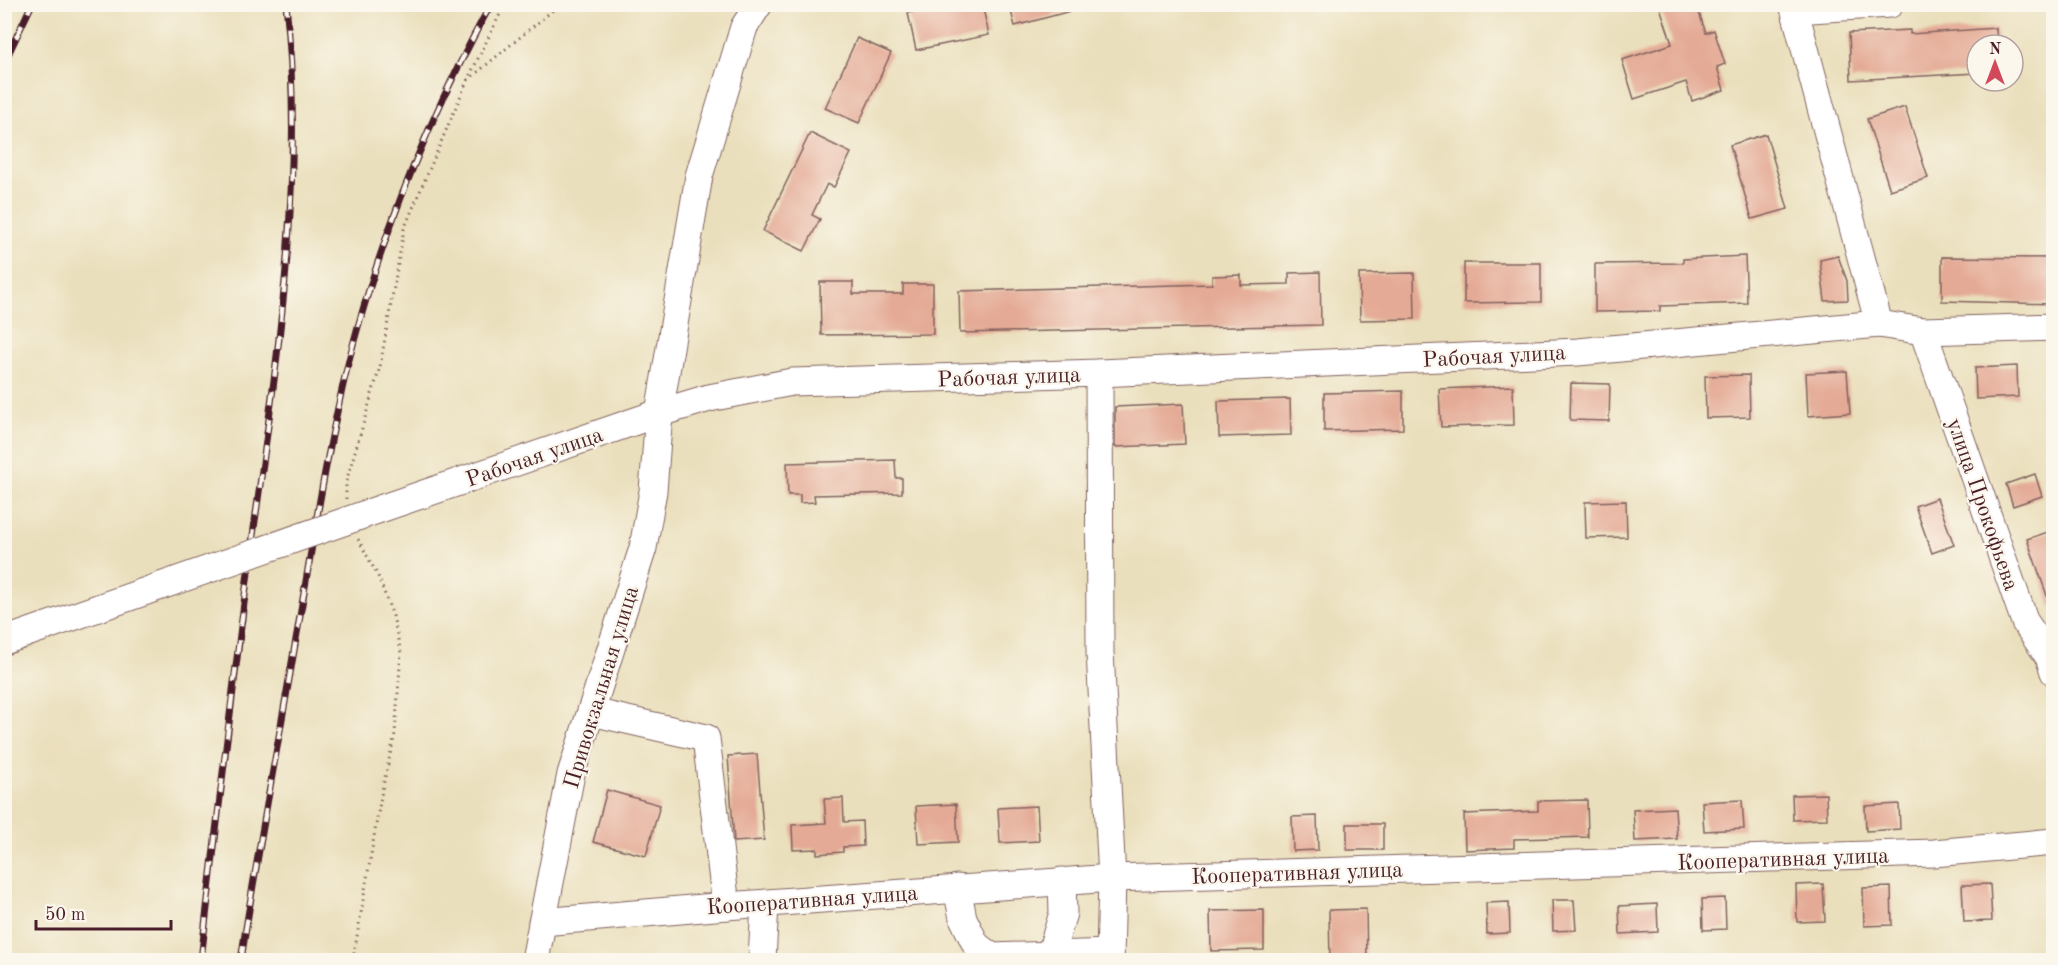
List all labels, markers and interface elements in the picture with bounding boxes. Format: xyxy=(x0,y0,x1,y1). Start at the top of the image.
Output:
north arrow xyxy=(1965,33,2025,93)
text: N xyxy=(1989,42,2002,58)
street label: Рабочая улица xyxy=(1422,342,1566,372)
street label: Рабочая улица xyxy=(937,364,1081,391)
street label: улица Прокофьева xyxy=(1942,416,2022,594)
street label: Рабочая улица xyxy=(463,424,606,492)
street label: Привокзальная улица xyxy=(561,584,643,791)
street label: Кооперативная улица xyxy=(1677,845,1889,875)
street label: Кооперативная улица xyxy=(1191,859,1403,889)
street label: Кооперативная улица xyxy=(706,883,919,919)
scale bar xyxy=(36,893,171,931)
text: 50 m xyxy=(45,906,85,924)

